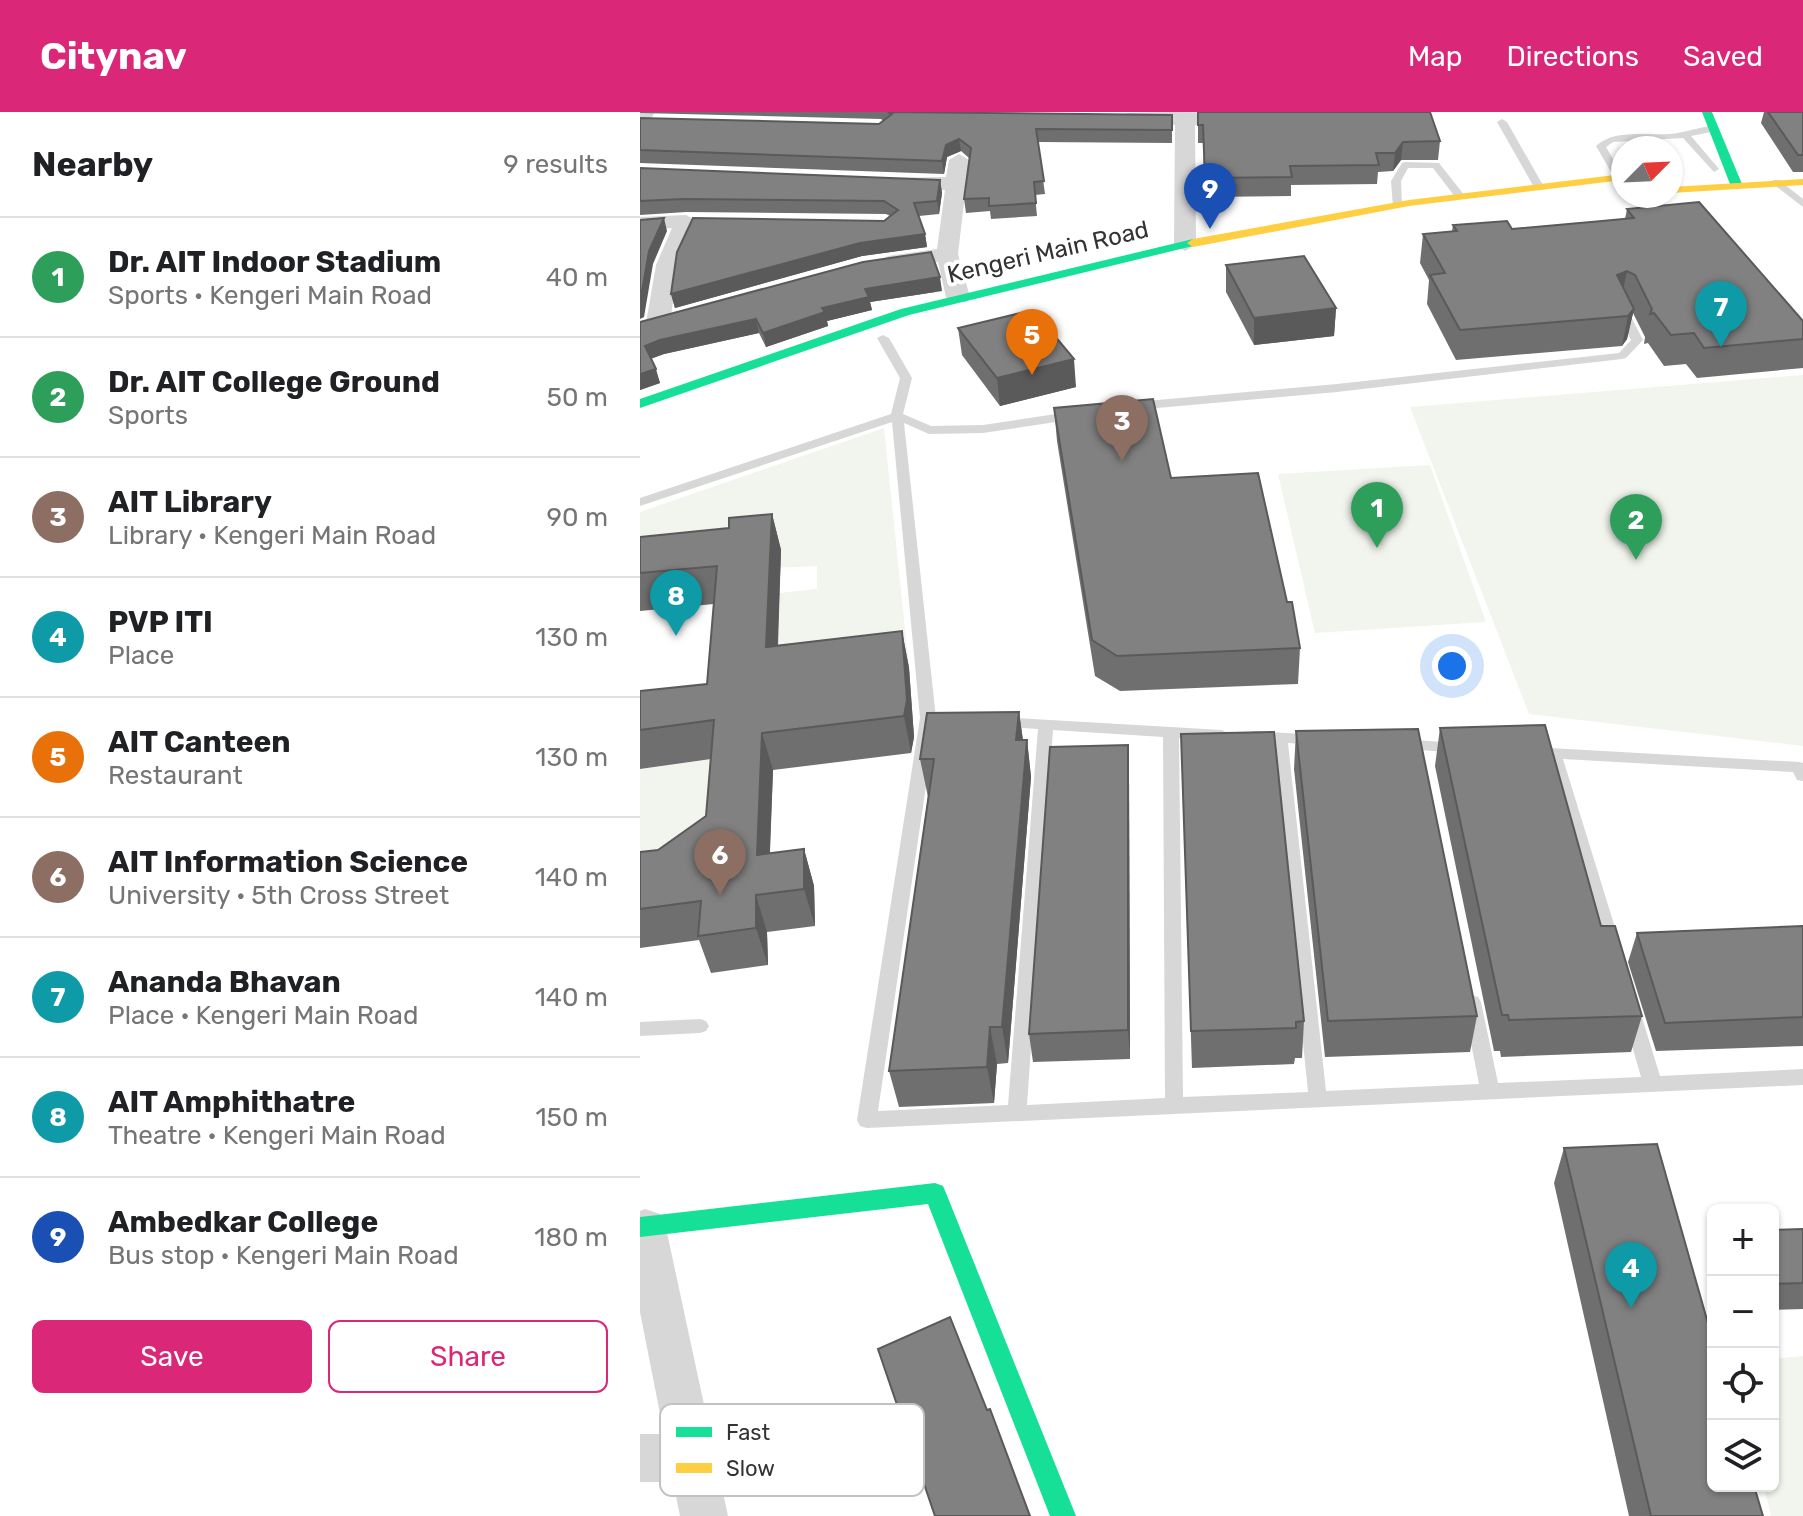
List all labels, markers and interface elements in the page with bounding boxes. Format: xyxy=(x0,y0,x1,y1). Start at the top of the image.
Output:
text: Citynav xyxy=(40,33,187,79)
text: Map xyxy=(1408,40,1462,73)
text: Directions xyxy=(1506,40,1639,73)
text: Saved xyxy=(1683,40,1763,73)
north arrow xyxy=(1611,136,1683,208)
text: Nearby xyxy=(32,144,153,185)
text: 9 results xyxy=(503,149,608,180)
pin: 9 xyxy=(1184,163,1236,229)
street label: Kengeri Main Road xyxy=(945,215,1151,289)
text: Dr. AIT Indoor Stadium xyxy=(108,244,441,280)
text: 1 xyxy=(52,262,64,293)
text: 40 m xyxy=(546,262,608,293)
text: Sports · Kengeri Main Road xyxy=(108,280,432,311)
pin: 7 xyxy=(1695,281,1747,347)
pin: 5 xyxy=(1006,309,1058,375)
text: Dr. AIT College Ground xyxy=(108,364,440,400)
text: 2 xyxy=(50,382,66,413)
text: 50 m xyxy=(547,382,608,413)
pin: 3 xyxy=(1096,395,1148,461)
text: Sports xyxy=(108,400,188,431)
pin: 1 xyxy=(1351,482,1403,548)
text: AIT Library xyxy=(108,484,272,520)
pin: 2 xyxy=(1610,494,1662,560)
text: 3 xyxy=(49,502,67,533)
text: 90 m xyxy=(547,502,608,533)
text: Library · Kengeri Main Road xyxy=(108,520,436,551)
pin: 8 xyxy=(650,570,702,636)
text: PVP ITI xyxy=(108,604,213,640)
text: 4 xyxy=(49,622,67,653)
text: 130 m xyxy=(535,622,608,653)
text: Place xyxy=(108,640,174,671)
your location xyxy=(1432,646,1472,686)
text: AIT Canteen xyxy=(108,724,291,760)
text: 5 xyxy=(50,742,66,773)
text: 130 m xyxy=(535,742,608,773)
text: Restaurant xyxy=(108,760,243,791)
pin: 6 xyxy=(694,829,746,895)
text: AIT Information Science xyxy=(108,844,468,880)
text: 6 xyxy=(50,862,66,893)
text: 140 m xyxy=(535,862,608,893)
text: University · 5th Cross Street xyxy=(108,880,449,911)
text: Ananda Bhavan xyxy=(108,964,341,1000)
text: 7 xyxy=(51,982,65,1013)
text: 140 m xyxy=(535,982,608,1013)
text: Place · Kengeri Main Road xyxy=(108,1000,418,1031)
text: AIT Amphithatre xyxy=(108,1084,355,1120)
text: 8 xyxy=(49,1102,67,1133)
text: 150 m xyxy=(535,1102,608,1133)
text: Theatre · Kengeri Main Road xyxy=(108,1120,446,1151)
text: Ambedkar College xyxy=(108,1204,378,1240)
map controls xyxy=(1707,1204,1779,1492)
button: + xyxy=(1707,1204,1779,1276)
text: 9 xyxy=(50,1222,66,1253)
text: 180 m xyxy=(534,1222,608,1253)
text: Bus stop · Kengeri Main Road xyxy=(108,1240,459,1271)
pin: 4 xyxy=(1605,1242,1657,1308)
button: − xyxy=(1707,1276,1779,1348)
button: Save xyxy=(32,1320,312,1393)
button: Share xyxy=(328,1320,608,1393)
button: locate xyxy=(1707,1348,1779,1420)
legend xyxy=(660,1404,924,1496)
text: Fast xyxy=(726,1419,771,1446)
button: layers xyxy=(1707,1420,1779,1492)
text: Slow xyxy=(726,1455,775,1482)

